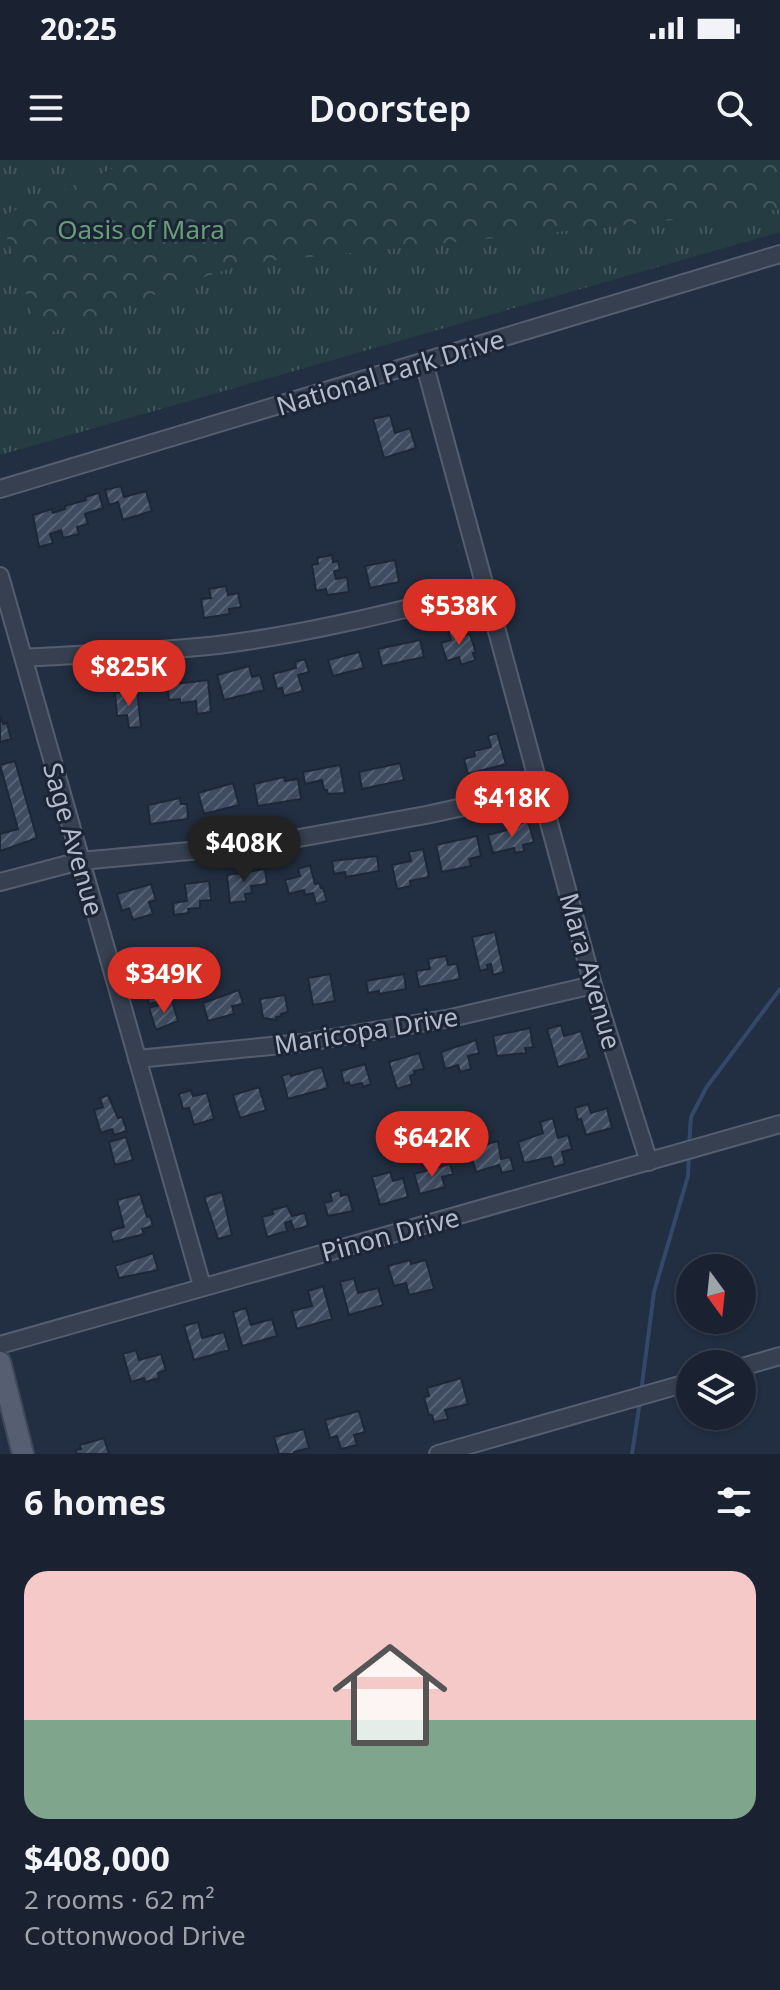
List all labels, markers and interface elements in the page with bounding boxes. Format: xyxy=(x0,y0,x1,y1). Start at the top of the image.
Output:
text: 20:25 xyxy=(40,8,117,49)
text: Doorstep xyxy=(309,84,471,133)
icon: menu xyxy=(24,86,68,130)
icon: search xyxy=(712,86,756,130)
park label: Oasis of Mara xyxy=(57,211,225,247)
street label: National Park Drive xyxy=(272,320,508,424)
pin: $538K xyxy=(403,579,515,647)
text: $538K xyxy=(421,587,497,623)
pin: $825K xyxy=(73,640,185,708)
text: $825K xyxy=(91,648,167,684)
street label: Sage Avenue xyxy=(35,758,113,920)
pin: $418K xyxy=(456,771,568,839)
text: $418K xyxy=(474,779,550,815)
pin: $408K xyxy=(188,816,300,884)
text: $408K xyxy=(206,824,282,860)
street label: Mara Avenue xyxy=(552,889,630,1053)
pin: $349K xyxy=(108,947,220,1015)
text: $349K xyxy=(126,955,202,991)
street label: Maricopa Drive xyxy=(272,998,460,1062)
pin: $642K xyxy=(376,1111,488,1179)
text: $642K xyxy=(394,1119,470,1155)
street label: Pinon Drive xyxy=(317,1198,463,1270)
north arrow xyxy=(676,1254,756,1334)
map controls xyxy=(676,1254,756,1430)
button: layers xyxy=(676,1350,756,1430)
text: 6 homes xyxy=(24,1479,166,1525)
icon: filters xyxy=(712,1480,756,1524)
icon: home xyxy=(318,1623,462,1767)
text: $408,000 xyxy=(24,1835,170,1881)
text: 2 rooms · 62 m² xyxy=(24,1881,214,1917)
text: Cottonwood Drive xyxy=(24,1917,246,1953)

